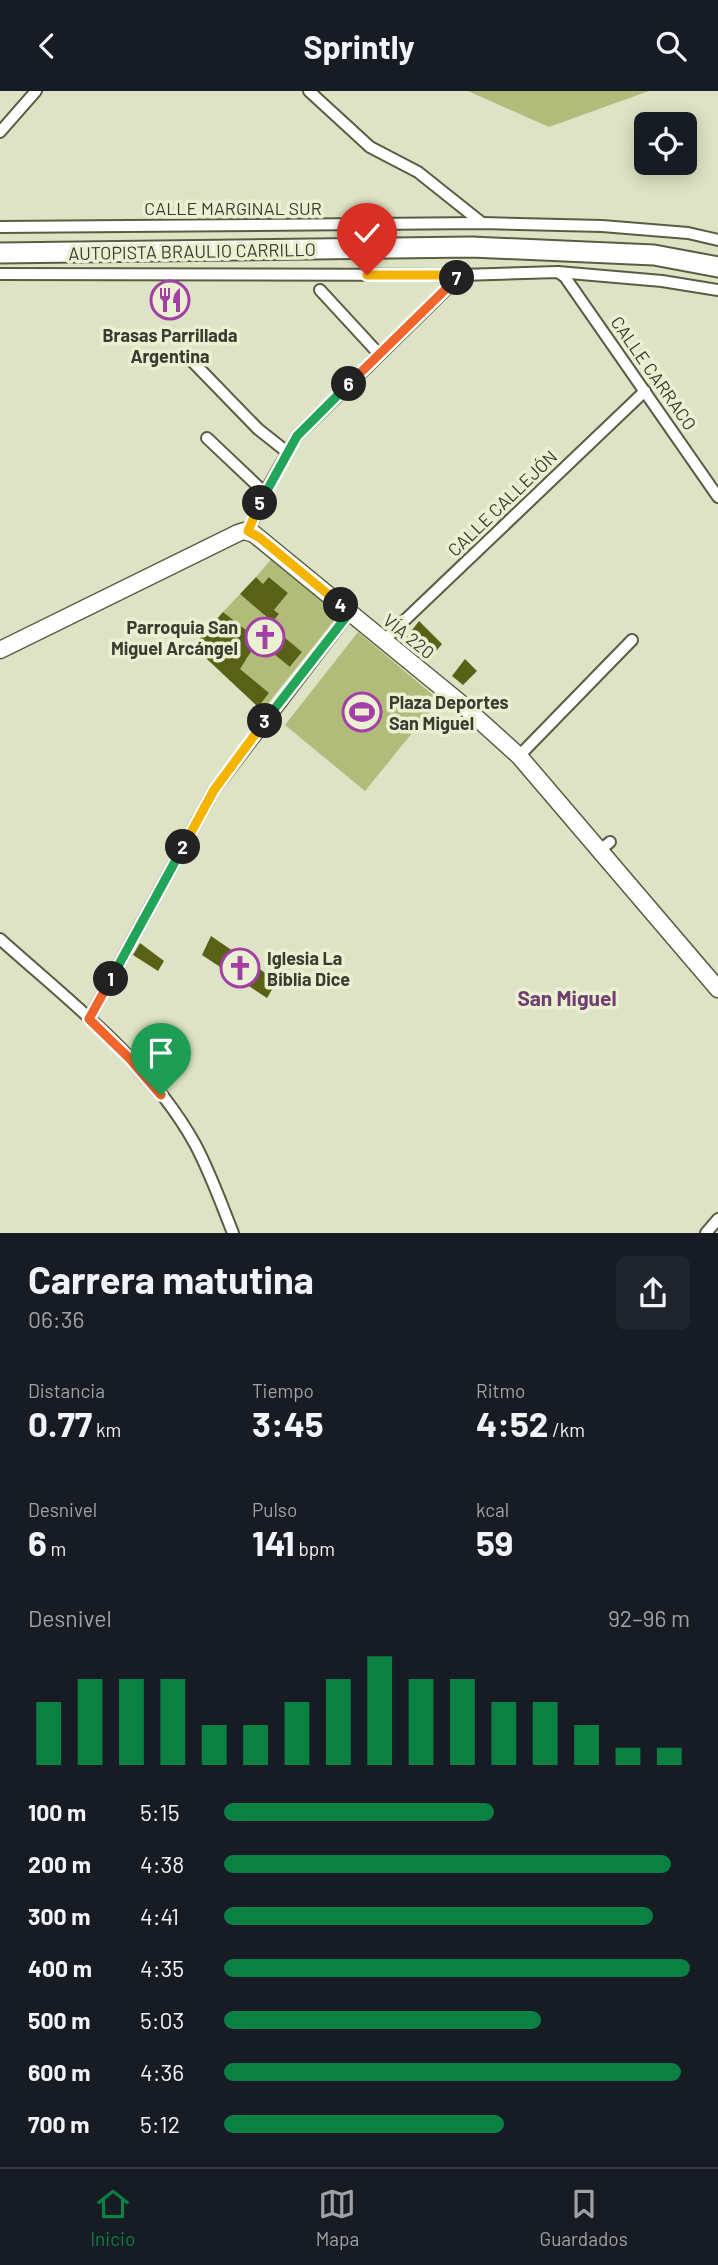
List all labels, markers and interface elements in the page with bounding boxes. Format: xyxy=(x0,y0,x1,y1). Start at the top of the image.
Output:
icon: back xyxy=(28,27,66,65)
text: Sprintly xyxy=(303,27,415,65)
icon: search xyxy=(652,27,690,65)
map controls xyxy=(634,112,697,175)
button: locate xyxy=(634,112,697,175)
street label: CALLE MARGINAL SUR xyxy=(144,197,322,219)
pin xyxy=(337,203,397,275)
icon: check xyxy=(348,214,386,252)
street label: AUTOPISTA BRAULIO CARRILLO xyxy=(68,238,316,264)
pin: 7 xyxy=(440,261,475,295)
text: 7 xyxy=(452,266,461,289)
restaurant icon: Brasas Parrillada Argentina xyxy=(149,279,191,321)
street label: CALLE CARRACO xyxy=(607,312,701,434)
place label: Brasas Parrillada Argentina xyxy=(102,324,238,367)
pin: 6 xyxy=(332,367,366,401)
text: 6 xyxy=(343,372,354,395)
street label: CALLE CALLEJÓN xyxy=(443,445,561,561)
pin: 5 xyxy=(243,485,278,521)
text: 5 xyxy=(254,491,265,514)
pin: 4 xyxy=(324,587,358,623)
text: 4 xyxy=(335,593,346,616)
street label: VÍA 220 xyxy=(379,609,439,663)
place label: Parroquia San Miguel Arcángel xyxy=(111,616,238,659)
church icon: Parroquia San Miguel Arcángel xyxy=(244,616,286,658)
sports icon: Plaza Deportes San Miguel xyxy=(341,691,383,733)
place label: Plaza Deportes San Miguel xyxy=(389,691,509,734)
pin: 3 xyxy=(247,703,282,739)
text: 3 xyxy=(259,709,270,732)
pin: 2 xyxy=(166,829,200,865)
text: 2 xyxy=(177,835,188,858)
church icon: Iglesia La Biblia Dice xyxy=(219,947,261,989)
place label: Iglesia La Biblia Dice xyxy=(267,947,350,990)
pin: 1 xyxy=(94,961,128,997)
text: 1 xyxy=(107,967,114,990)
district label: San Miguel xyxy=(517,985,617,1010)
pin xyxy=(131,1023,191,1095)
icon: arrive xyxy=(142,1034,180,1072)
text: Carrera matutina xyxy=(28,1256,314,1302)
button: share xyxy=(616,1256,690,1330)
text: 06:36 xyxy=(28,1305,84,1333)
text: Distancia xyxy=(28,1379,105,1402)
text: Tiempo xyxy=(252,1379,314,1402)
text: Ritmo xyxy=(476,1379,525,1402)
text: 0.77 xyxy=(28,1402,92,1444)
text: 3:45 xyxy=(252,1402,324,1444)
text: 4:52 xyxy=(476,1402,548,1444)
text: km xyxy=(92,1418,121,1441)
text: /km xyxy=(548,1418,585,1441)
text: Desnivel xyxy=(28,1498,97,1521)
text: Pulso xyxy=(252,1498,297,1521)
text: kcal xyxy=(476,1498,509,1521)
text: 6 xyxy=(28,1521,47,1563)
text: 141 xyxy=(252,1521,295,1563)
text: 59 xyxy=(476,1521,513,1563)
text: m xyxy=(47,1537,66,1560)
text: bpm xyxy=(295,1537,335,1560)
text: Desnivel xyxy=(28,1604,112,1632)
text: 92–96 m xyxy=(608,1604,690,1632)
text: 100 m xyxy=(28,1798,86,1826)
text: 5:15 xyxy=(140,1798,180,1826)
text: 200 m xyxy=(28,1850,91,1878)
text: 4:38 xyxy=(140,1850,184,1878)
text: 300 m xyxy=(28,1902,90,1930)
text: 4:41 xyxy=(140,1902,179,1930)
text: 400 m xyxy=(28,1954,92,1982)
text: 4:35 xyxy=(140,1954,184,1982)
text: 500 m xyxy=(28,2006,90,2034)
text: 5:03 xyxy=(140,2006,184,2034)
text: 600 m xyxy=(28,2058,90,2086)
text: 4:36 xyxy=(140,2058,184,2086)
text: 700 m xyxy=(28,2110,89,2138)
text: 5:12 xyxy=(140,2110,180,2138)
tab: Inicio xyxy=(90,2185,135,2250)
tab: Mapa xyxy=(316,2185,359,2250)
tab: Guardados xyxy=(539,2185,628,2250)

